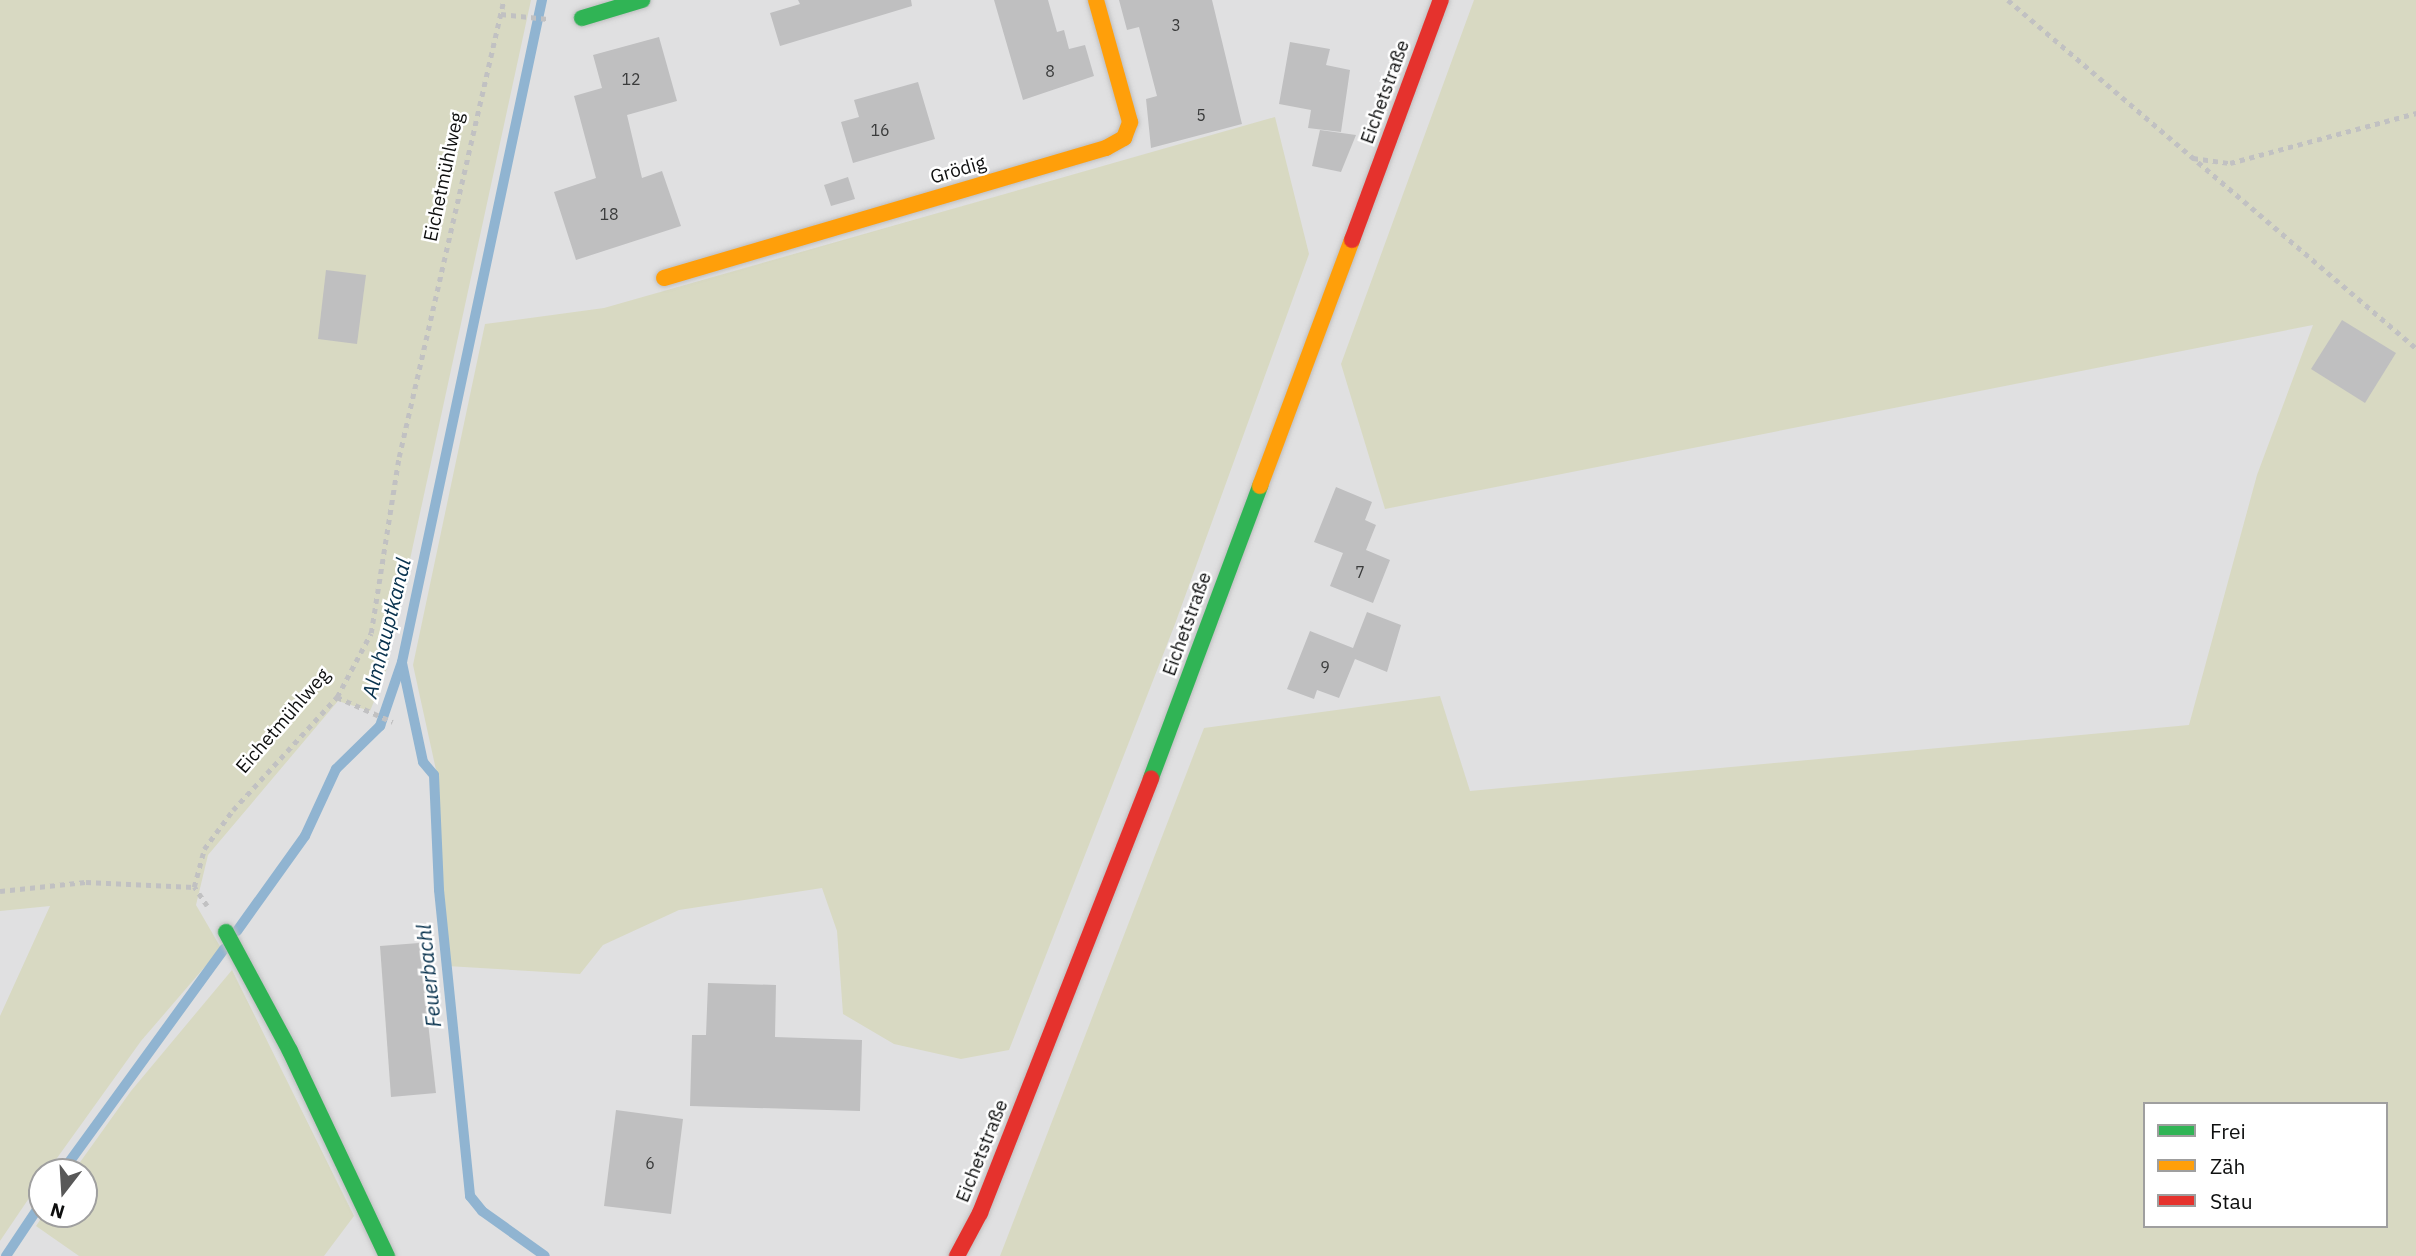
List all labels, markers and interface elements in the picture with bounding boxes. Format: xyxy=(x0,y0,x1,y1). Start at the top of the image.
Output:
house number: 3 xyxy=(1171,15,1181,35)
street label: Eichetstraße xyxy=(1356,37,1414,147)
house number: 8 xyxy=(1045,61,1055,81)
house number: 12 xyxy=(621,69,641,89)
house number: 5 xyxy=(1196,105,1206,125)
street label: Eichetmühlweg xyxy=(419,110,469,244)
house number: 16 xyxy=(870,120,890,140)
street label: Grödig xyxy=(928,151,988,189)
house number: 18 xyxy=(599,204,619,224)
water label: Almhauptkanal xyxy=(356,555,416,701)
house number: 7 xyxy=(1355,562,1365,582)
street label: Eichetstraße xyxy=(1158,569,1216,679)
house number: 9 xyxy=(1320,657,1330,677)
street label: Eichetmühlweg xyxy=(231,664,335,778)
water label: Feuerbachl xyxy=(410,923,446,1029)
street label: Eichetstraße xyxy=(951,1096,1013,1206)
legend xyxy=(2143,1102,2388,1228)
text: Frei xyxy=(2210,1117,2246,1145)
text: Zäh xyxy=(2210,1152,2245,1180)
house number: 6 xyxy=(645,1153,655,1173)
north arrow xyxy=(28,1158,98,1228)
text: Stau xyxy=(2210,1187,2253,1215)
text: N xyxy=(47,1198,68,1225)

